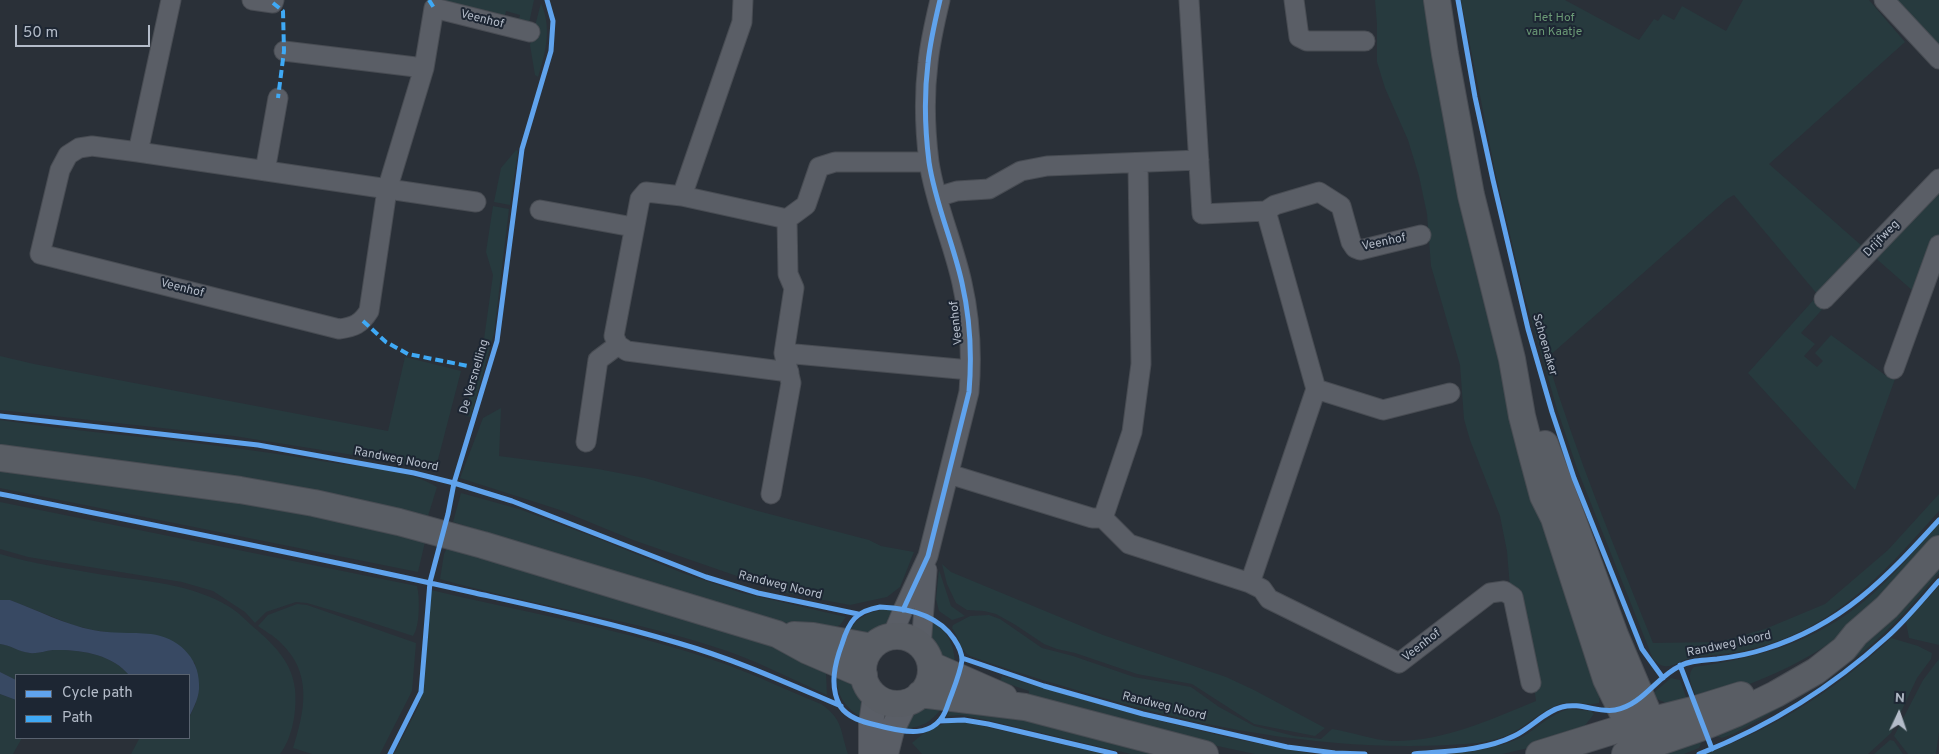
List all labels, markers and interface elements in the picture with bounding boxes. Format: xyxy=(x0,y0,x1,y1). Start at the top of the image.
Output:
street label: Veenhof xyxy=(459,8,505,32)
park label: Het Hof van Kaatje xyxy=(1526,12,1582,40)
scale bar xyxy=(18,15,152,47)
text: 50 m xyxy=(23,24,58,43)
street label: Drijfweg xyxy=(1861,218,1903,260)
street label: Veenhof xyxy=(1361,231,1407,255)
street label: Veenhof xyxy=(159,277,205,301)
street label: Veenhof xyxy=(948,300,966,346)
street label: Schoenaker xyxy=(1528,312,1560,378)
street label: De Versnelling xyxy=(457,338,493,416)
street label: Randweg Noord xyxy=(352,445,440,475)
street label: Randweg Noord xyxy=(737,569,823,603)
street label: Veenhof xyxy=(1400,627,1444,665)
street label: Randweg Noord xyxy=(1686,629,1772,661)
legend xyxy=(15,674,190,739)
text: Cycle path xyxy=(62,684,133,703)
north arrow xyxy=(1874,689,1924,739)
street label: Randweg Noord xyxy=(1121,690,1207,724)
text: N xyxy=(1894,690,1905,707)
text: Path xyxy=(62,709,93,728)

